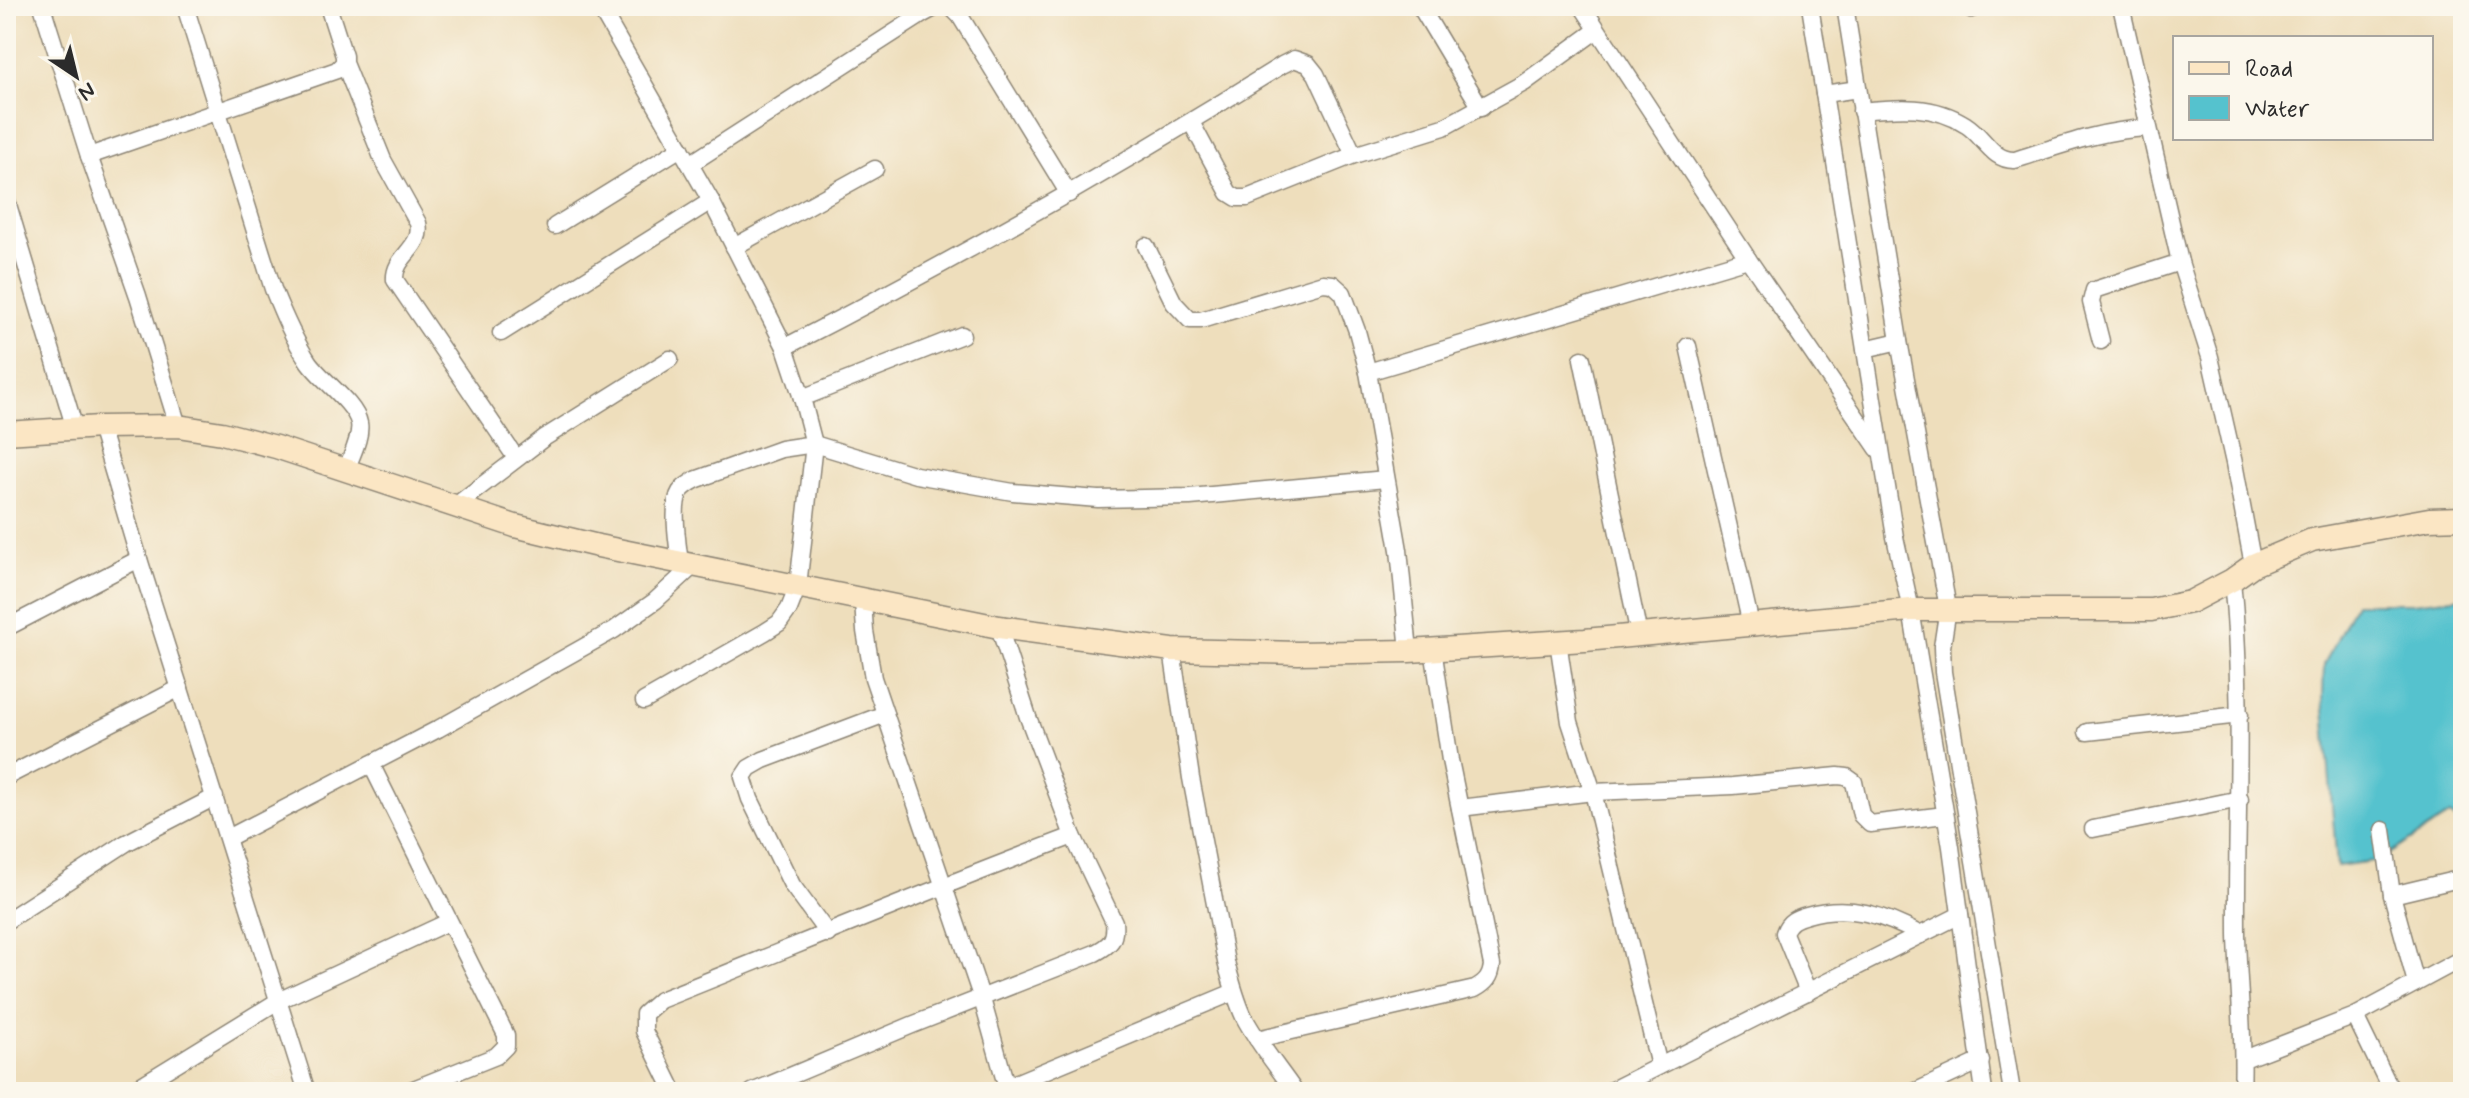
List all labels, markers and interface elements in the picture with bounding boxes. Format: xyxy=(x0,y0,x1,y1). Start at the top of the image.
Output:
north arrow xyxy=(36,36,116,116)
legend xyxy=(2173,36,2433,140)
text: Road xyxy=(2245,54,2293,85)
text: N xyxy=(72,75,100,106)
text: Water xyxy=(2245,94,2310,125)

